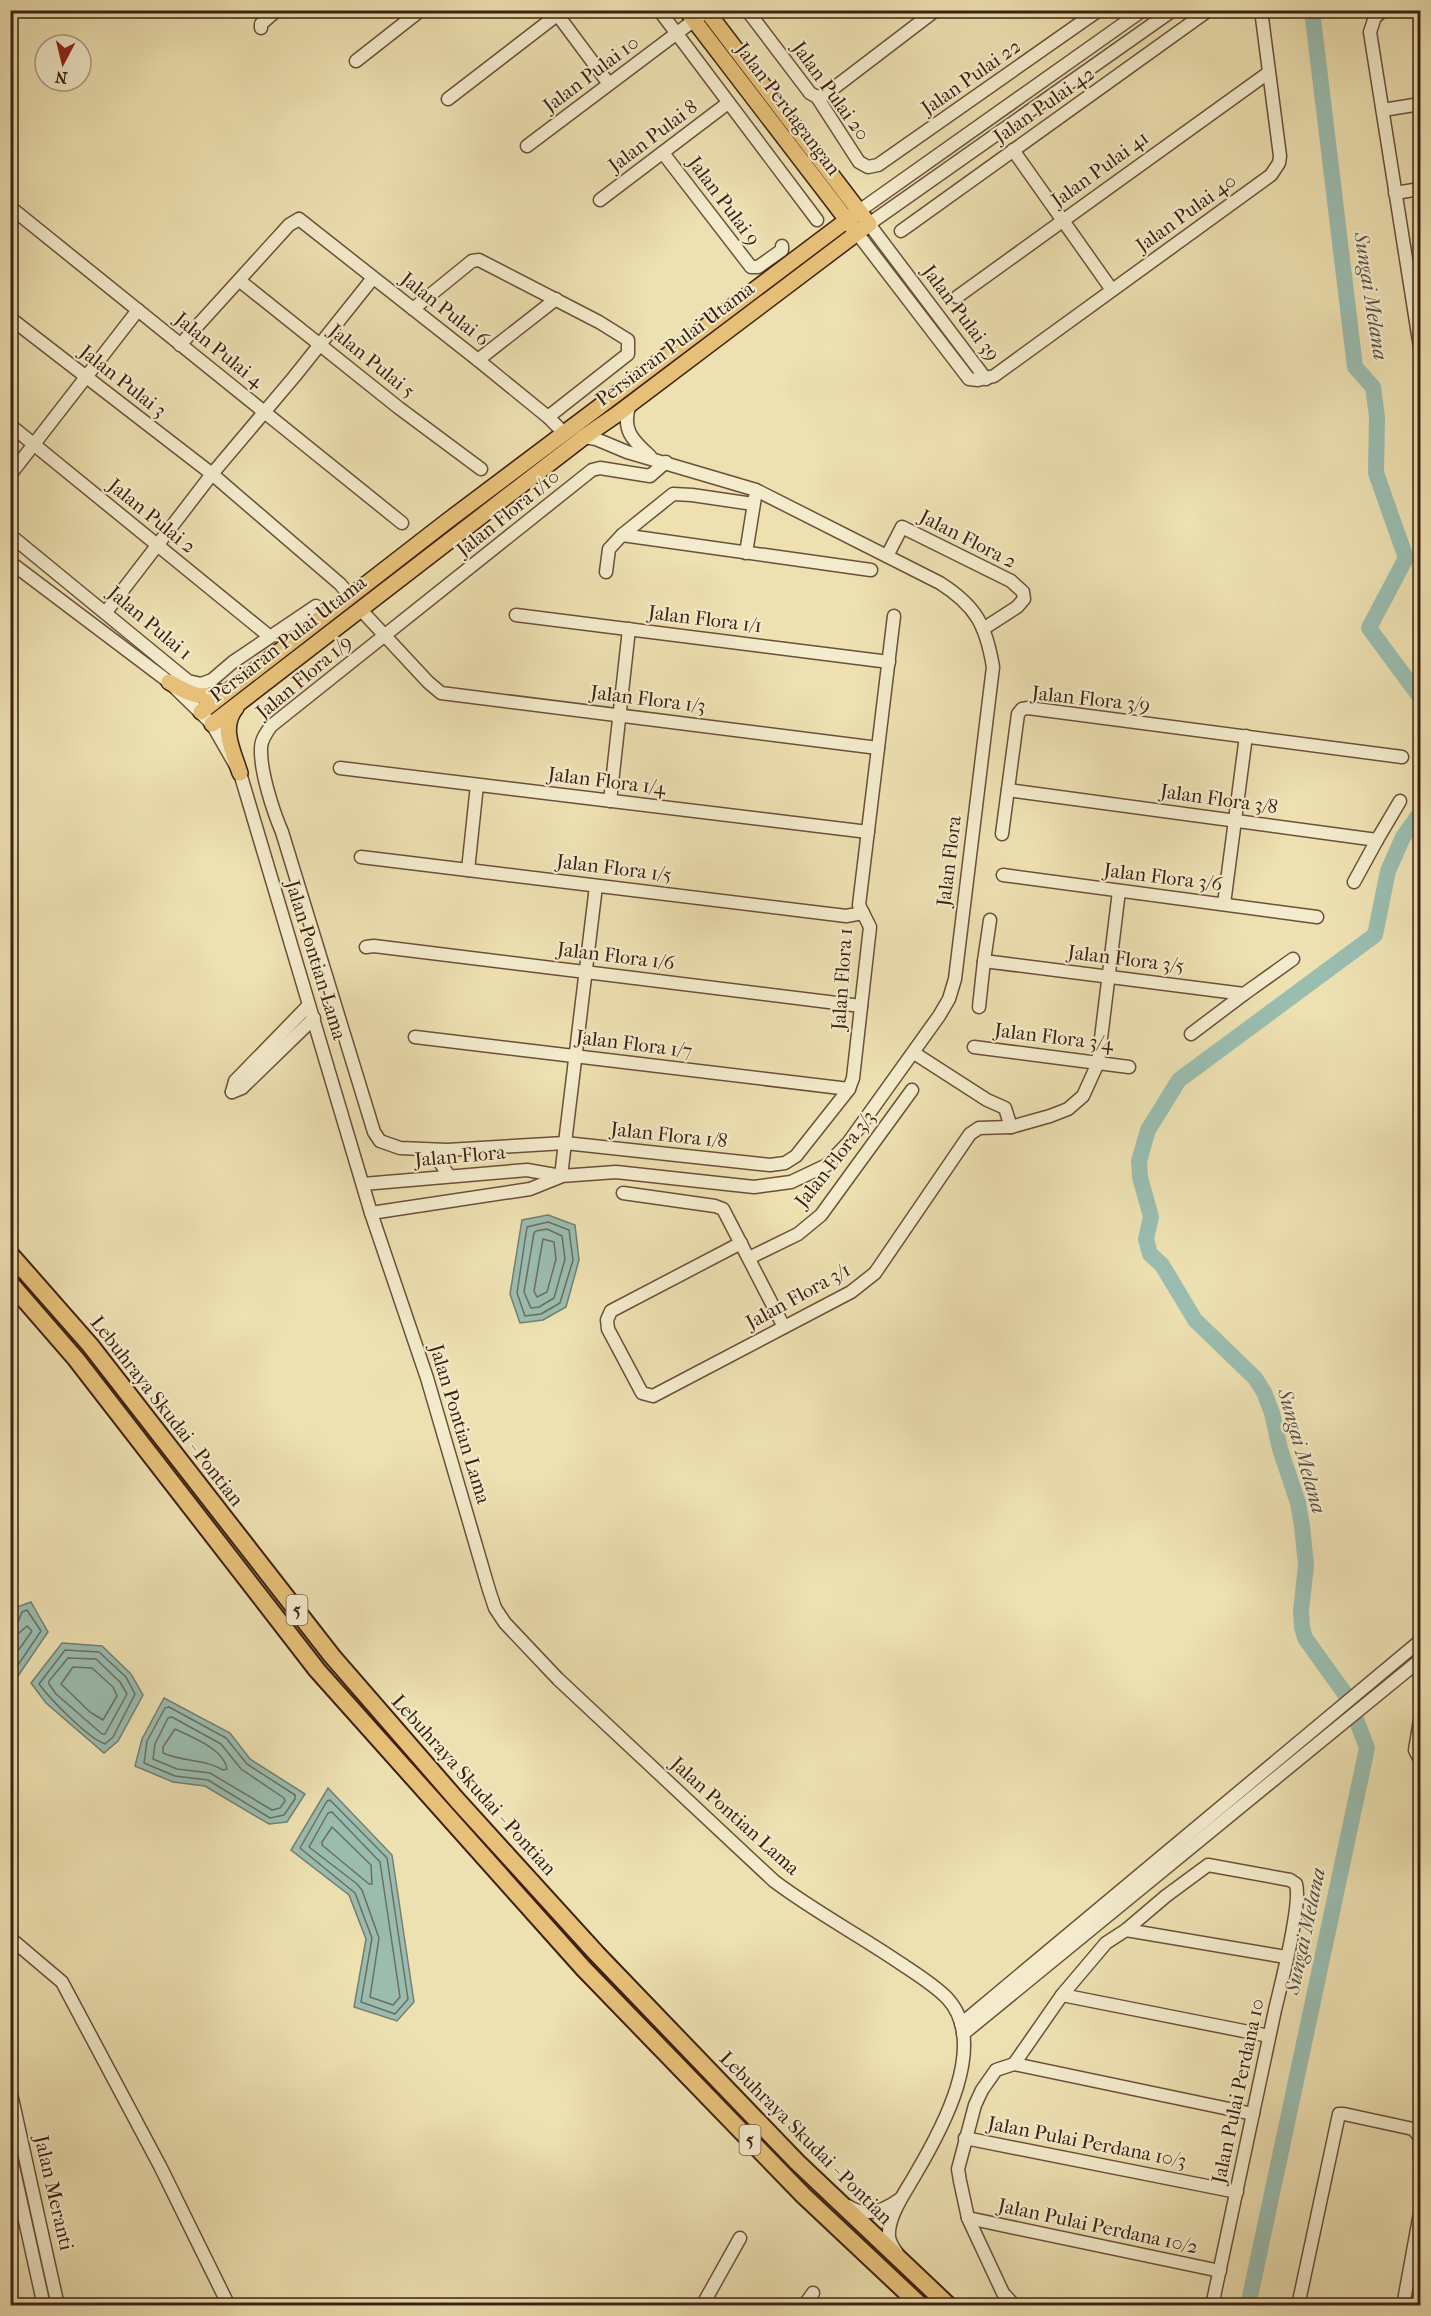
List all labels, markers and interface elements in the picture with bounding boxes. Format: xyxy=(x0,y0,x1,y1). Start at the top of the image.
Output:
street label: Jalan Pulai 10 xyxy=(537,31,643,119)
north arrow xyxy=(33,33,93,93)
street label: Jalan Pulai 22 xyxy=(915,34,1025,121)
street label: Jalan Pulai 20 xyxy=(786,35,875,145)
street label: Jalan Perdagangan xyxy=(729,37,846,180)
street label: Jalan Pulai 42 xyxy=(988,62,1099,149)
text: N xyxy=(53,67,68,88)
street label: Jalan Pulai 8 xyxy=(602,95,702,178)
street label: Jalan Pulai 41 xyxy=(1045,126,1153,213)
street label: Jalan Pulai 9 xyxy=(682,150,765,250)
street label: Jalan Pulai 40 xyxy=(1130,169,1241,258)
water label: Sungai Melana xyxy=(1349,229,1393,362)
street label: Jalan Pulai 39 xyxy=(916,259,1005,365)
street label: Jalan Pulai 6 xyxy=(394,266,494,351)
street label: Persiaran Pulai Utama xyxy=(591,276,759,411)
street label: Jalan Pulai 4 xyxy=(169,306,269,393)
street label: Jalan Pulai 5 xyxy=(323,318,420,403)
street label: Jalan Pulai 3 xyxy=(74,339,171,422)
street label: Jalan Flora 1/10 xyxy=(450,465,564,563)
street label: Jalan Pulai 2 xyxy=(102,473,200,558)
street label: Jalan Flora 2 xyxy=(914,504,1020,573)
street label: Persiaran Pulai Utama xyxy=(205,570,371,707)
street label: Jalan Pulai 1 xyxy=(102,580,197,665)
street label: Jalan Flora 1/1 xyxy=(645,600,763,637)
street label: Jalan Flora 1/9 xyxy=(250,630,357,725)
street label: Jalan Flora 1/3 xyxy=(587,680,707,717)
street label: Jalan Flora 3/9 xyxy=(1029,681,1151,717)
street label: Jalan Flora 1/4 xyxy=(545,762,668,800)
street label: Jalan Flora 3/8 xyxy=(1157,779,1279,819)
street label: Jalan Flora xyxy=(932,814,966,910)
street label: Jalan Flora 1/5 xyxy=(553,849,673,886)
street label: Jalan Flora 3/6 xyxy=(1100,858,1224,896)
street label: Jalan Pontian Lama xyxy=(280,876,351,1043)
street label: Jalan Flora 1 xyxy=(827,927,857,1033)
street label: Jalan Flora 1/6 xyxy=(554,937,676,975)
street label: Jalan Flora 3/5 xyxy=(1065,940,1186,978)
street label: Jalan Flora 3/4 xyxy=(991,1018,1116,1056)
street label: Jalan Flora 1/7 xyxy=(573,1025,694,1063)
street label: Jalan Flora 3/3 xyxy=(789,1106,880,1214)
street label: Jalan Flora 1/8 xyxy=(607,1117,729,1153)
street label: Jalan Flora xyxy=(412,1141,507,1172)
street label: Jalan Flora 3/1 xyxy=(740,1258,854,1335)
street label: Lebuhraya Skudai - Pontian xyxy=(86,1311,249,1511)
street label: Jalan Pontian Lama xyxy=(424,1340,495,1507)
water label: Sungai Melana xyxy=(1272,1385,1331,1516)
road number: 5 xyxy=(286,1595,308,1625)
street label: Lebuhraya Skudai - Pontian xyxy=(387,1690,561,1880)
street label: Jalan Pontian Lama xyxy=(664,1751,805,1880)
water label: Sungai Melana xyxy=(1280,1865,1330,1998)
street label: Jalan Pulai Perdana 10 xyxy=(1207,1996,1269,2188)
street label: Lebuhraya Skudai - Pontian xyxy=(715,2047,897,2229)
street label: Jalan Pulai Perdana 10/3 xyxy=(984,2111,1188,2173)
road number: 5 xyxy=(740,2125,760,2155)
street label: Jalan Meranti xyxy=(29,2131,78,2253)
street label: Jalan Pulai Perdana 10/2 xyxy=(994,2193,1200,2258)

